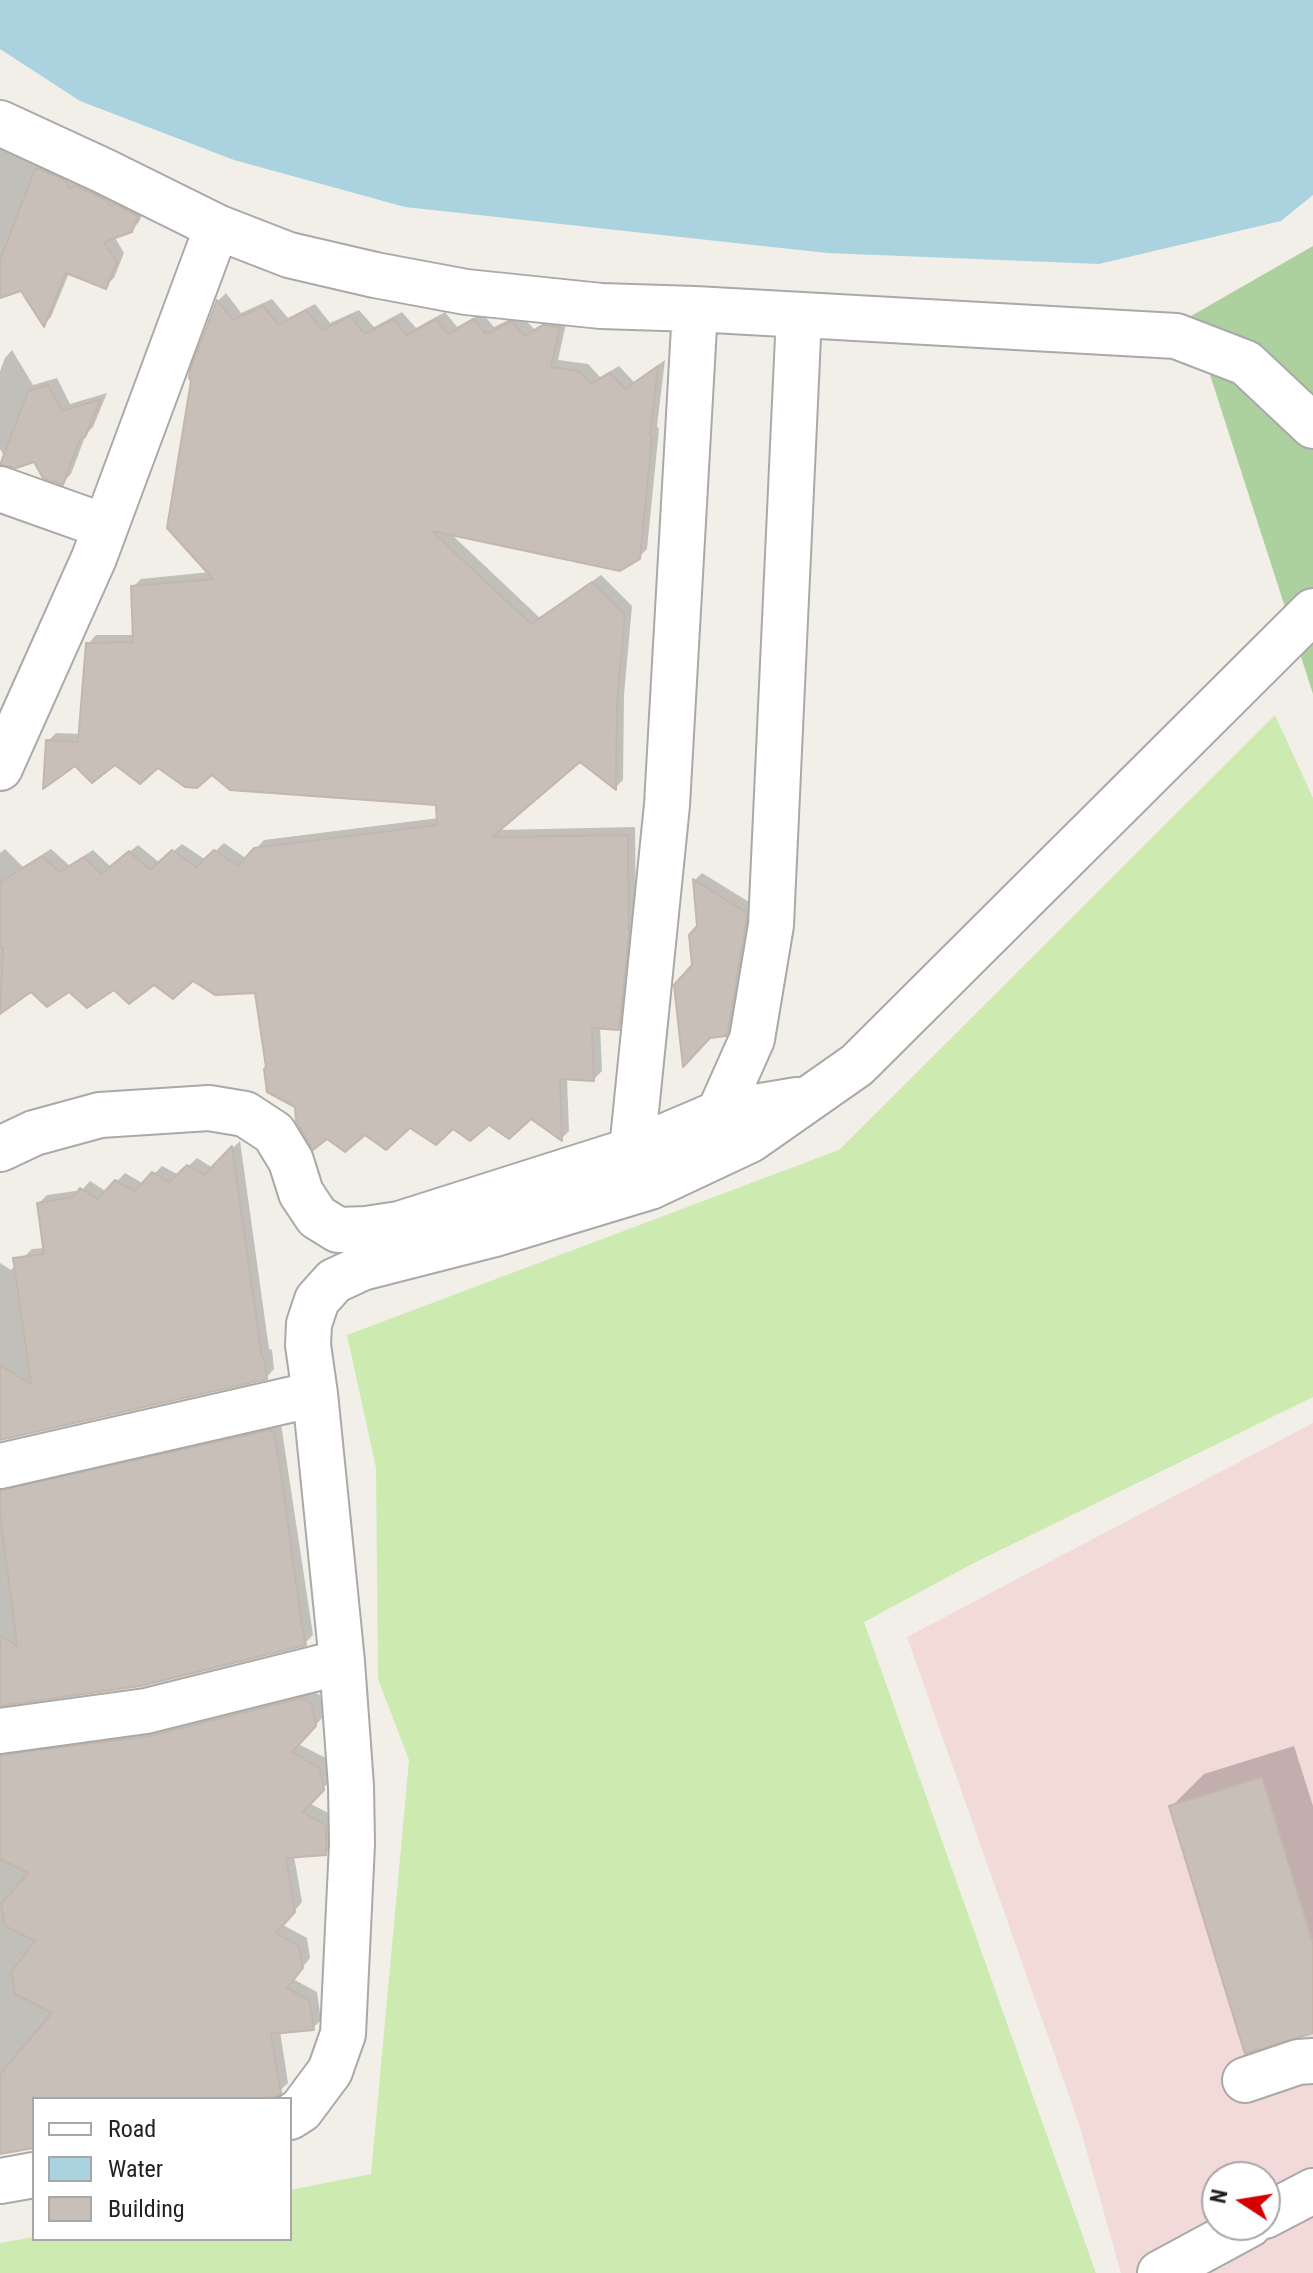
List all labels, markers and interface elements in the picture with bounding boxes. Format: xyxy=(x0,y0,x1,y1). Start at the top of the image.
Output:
legend xyxy=(32,2097,292,2241)
text: Road xyxy=(108,2115,156,2143)
text: Water xyxy=(108,2155,163,2183)
north arrow xyxy=(1201,2161,1281,2241)
text: N xyxy=(1205,2187,1233,2206)
text: Building xyxy=(108,2195,185,2223)

